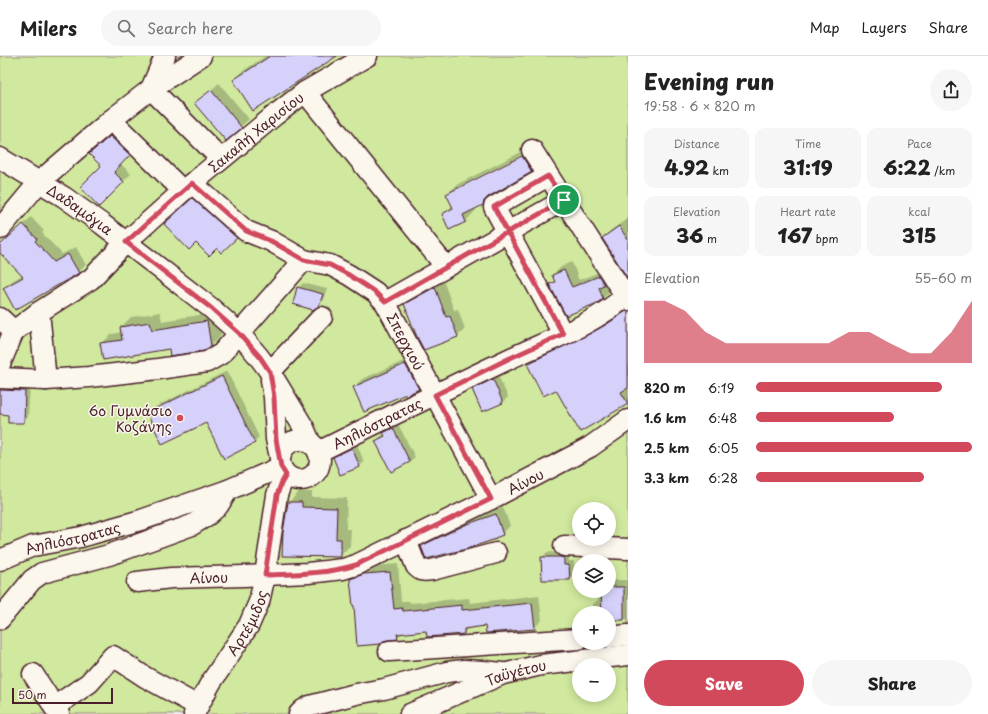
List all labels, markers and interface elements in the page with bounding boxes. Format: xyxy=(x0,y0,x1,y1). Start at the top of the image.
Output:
search box xyxy=(101,10,381,46)
text: Milers xyxy=(20,14,77,42)
text: Search here xyxy=(147,16,233,39)
icon: search xyxy=(115,17,137,39)
text: Map xyxy=(810,17,840,38)
text: Layers xyxy=(862,17,907,38)
text: Share xyxy=(929,17,968,38)
text: Evening run xyxy=(644,64,774,97)
button: share xyxy=(930,69,972,111)
street label: Σακαλή Χαρισίου xyxy=(203,86,308,177)
text: 19:58 · 6 × 820 m xyxy=(644,96,756,115)
text: Distance xyxy=(674,135,720,152)
text: Time xyxy=(795,135,821,152)
text: Pace xyxy=(907,135,932,152)
text: 4.92 xyxy=(664,152,709,182)
text: 31:19 xyxy=(783,152,833,182)
text: 6:22 xyxy=(883,152,931,182)
text: km xyxy=(709,162,729,179)
text: /km xyxy=(931,162,955,179)
street label: Δαδαμόγια xyxy=(43,179,118,239)
pin xyxy=(547,183,581,217)
icon: arrive xyxy=(553,189,575,211)
text: Elevation xyxy=(673,203,720,220)
text: Heart rate xyxy=(780,203,836,220)
text: kcal xyxy=(908,203,930,220)
text: 36 xyxy=(676,220,703,250)
text: 167 xyxy=(778,220,812,250)
text: 315 xyxy=(902,220,937,250)
text: m xyxy=(703,230,717,247)
text: bpm xyxy=(812,230,838,247)
text: Elevation xyxy=(644,268,700,287)
text: 55–60 m xyxy=(914,268,972,287)
street label: Σπερχιού xyxy=(382,309,430,374)
text: 820 m xyxy=(644,378,686,397)
text: 6:19 xyxy=(708,378,734,397)
street label: Αηλιόστρατας xyxy=(329,392,426,454)
place label: 6ο Γυμνάσιο Κοζάνης xyxy=(88,400,172,437)
text: 1.6 km xyxy=(644,408,686,427)
text: 6:48 xyxy=(708,408,737,427)
marker: 6ο Γυμνάσιο Κοζάνης xyxy=(175,413,185,423)
text: 2.5 km xyxy=(644,438,689,457)
text: 6:05 xyxy=(708,438,739,457)
street label: Αίνου xyxy=(503,463,547,499)
text: 3.3 km xyxy=(644,468,689,487)
text: 6:28 xyxy=(708,468,738,487)
map controls xyxy=(572,502,616,702)
button: locate xyxy=(572,502,616,546)
street label: Αηλιόστρατας xyxy=(21,516,122,559)
button: layers xyxy=(572,554,616,598)
street label: Αίνου xyxy=(189,566,228,588)
street label: Αρτέμιδος xyxy=(221,588,272,659)
button: + xyxy=(572,606,616,650)
street label: Ταϋγέτου xyxy=(482,654,547,691)
button: − xyxy=(572,658,616,702)
button: Save xyxy=(644,660,804,706)
button: Share xyxy=(812,660,972,706)
scale bar xyxy=(12,686,113,705)
text: 50 m xyxy=(18,686,47,703)

